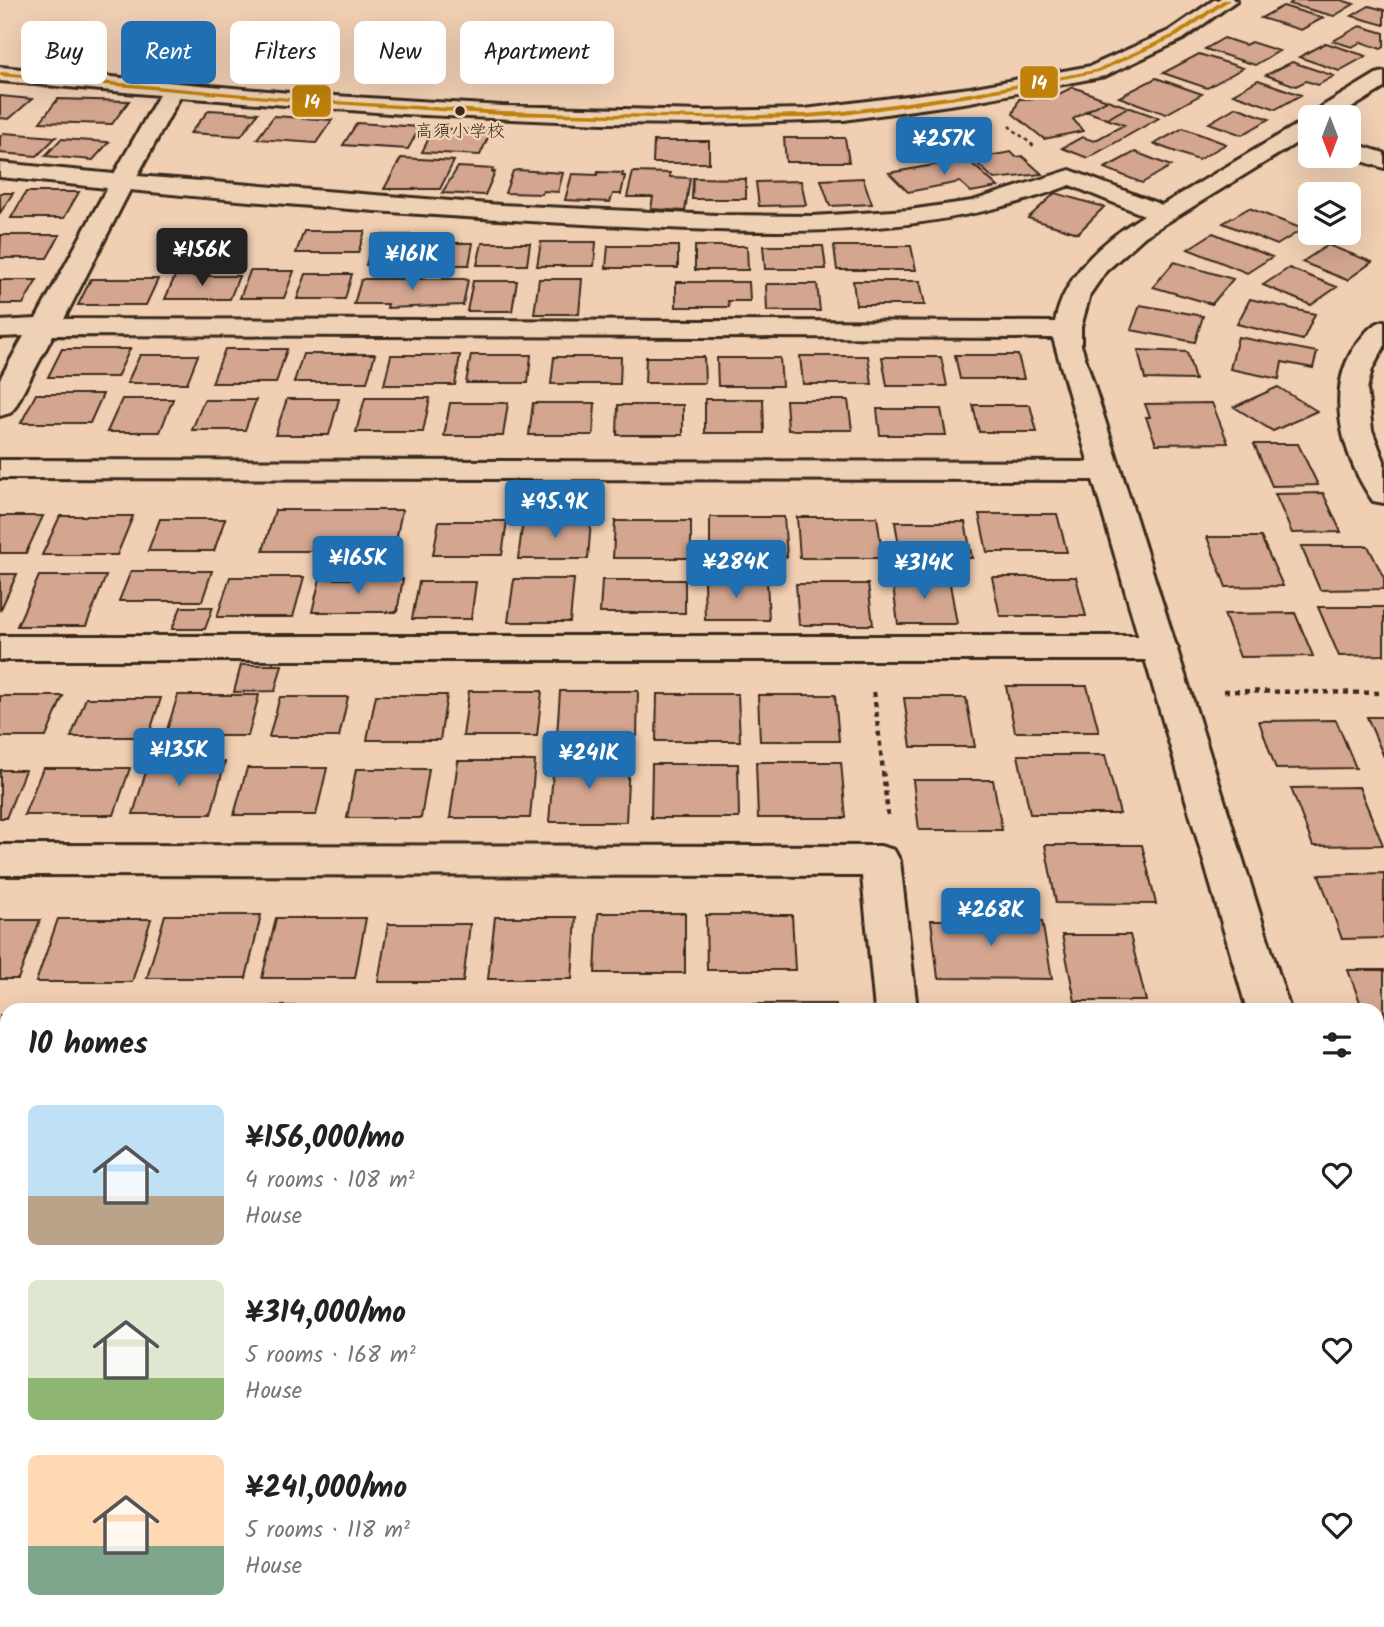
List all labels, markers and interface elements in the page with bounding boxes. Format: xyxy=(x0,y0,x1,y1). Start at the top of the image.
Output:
chip: Buy xyxy=(21,21,107,84)
chip: Rent xyxy=(121,21,216,84)
chip: Filters xyxy=(230,21,340,84)
chip: New xyxy=(354,21,446,84)
chip: Apartment xyxy=(460,21,614,84)
line badge: 14 xyxy=(1019,65,1059,99)
text: 14 xyxy=(1031,69,1048,99)
line badge: 14 xyxy=(291,84,332,118)
text: 14 xyxy=(304,88,321,118)
marker: 高須小学校 xyxy=(453,104,467,118)
north arrow xyxy=(1298,105,1362,168)
map controls xyxy=(1298,105,1361,245)
place label: 高須小学校 xyxy=(415,118,505,147)
pin: ¥257K xyxy=(895,118,993,177)
text: ¥257K xyxy=(912,122,976,158)
button: layers xyxy=(1298,182,1361,245)
pin: ¥156K xyxy=(153,229,251,288)
pin: ¥161K xyxy=(363,232,461,292)
text: ¥156K xyxy=(172,233,232,269)
text: ¥161K xyxy=(385,237,439,273)
pin: ¥95.9K xyxy=(498,480,612,540)
text: ¥95.9K xyxy=(521,485,589,521)
pin: ¥165K xyxy=(309,536,407,596)
pin: ¥284K xyxy=(687,540,785,600)
text: ¥165K xyxy=(328,541,388,577)
pin: ¥314K xyxy=(875,542,973,601)
text: ¥284K xyxy=(702,545,770,581)
text: ¥314K xyxy=(894,546,954,582)
pin: ¥135K xyxy=(130,728,228,788)
pin: ¥241K xyxy=(540,732,638,791)
text: ¥135K xyxy=(149,733,209,769)
text: ¥241K xyxy=(559,736,619,772)
pin: ¥268K xyxy=(942,888,1040,948)
text: ¥268K xyxy=(957,893,1025,929)
text: 10 homes xyxy=(28,1021,148,1069)
icon: filters xyxy=(1318,1026,1356,1064)
text: ¥156,000/mo xyxy=(245,1115,405,1163)
icon: home xyxy=(84,1133,168,1217)
icon: heart xyxy=(1318,1156,1356,1194)
text: 4 rooms · 108 m² xyxy=(245,1163,415,1199)
text: House xyxy=(245,1199,302,1235)
text: ¥314,000/mo xyxy=(245,1290,406,1338)
icon: home xyxy=(84,1308,168,1392)
icon: heart xyxy=(1318,1331,1356,1369)
text: 5 rooms · 168 m² xyxy=(245,1338,416,1374)
text: House xyxy=(245,1374,302,1410)
text: ¥241,000/mo xyxy=(245,1465,407,1513)
icon: home xyxy=(84,1483,168,1567)
icon: heart xyxy=(1318,1506,1356,1544)
text: 5 rooms · 118 m² xyxy=(245,1513,410,1549)
text: House xyxy=(245,1549,302,1585)

